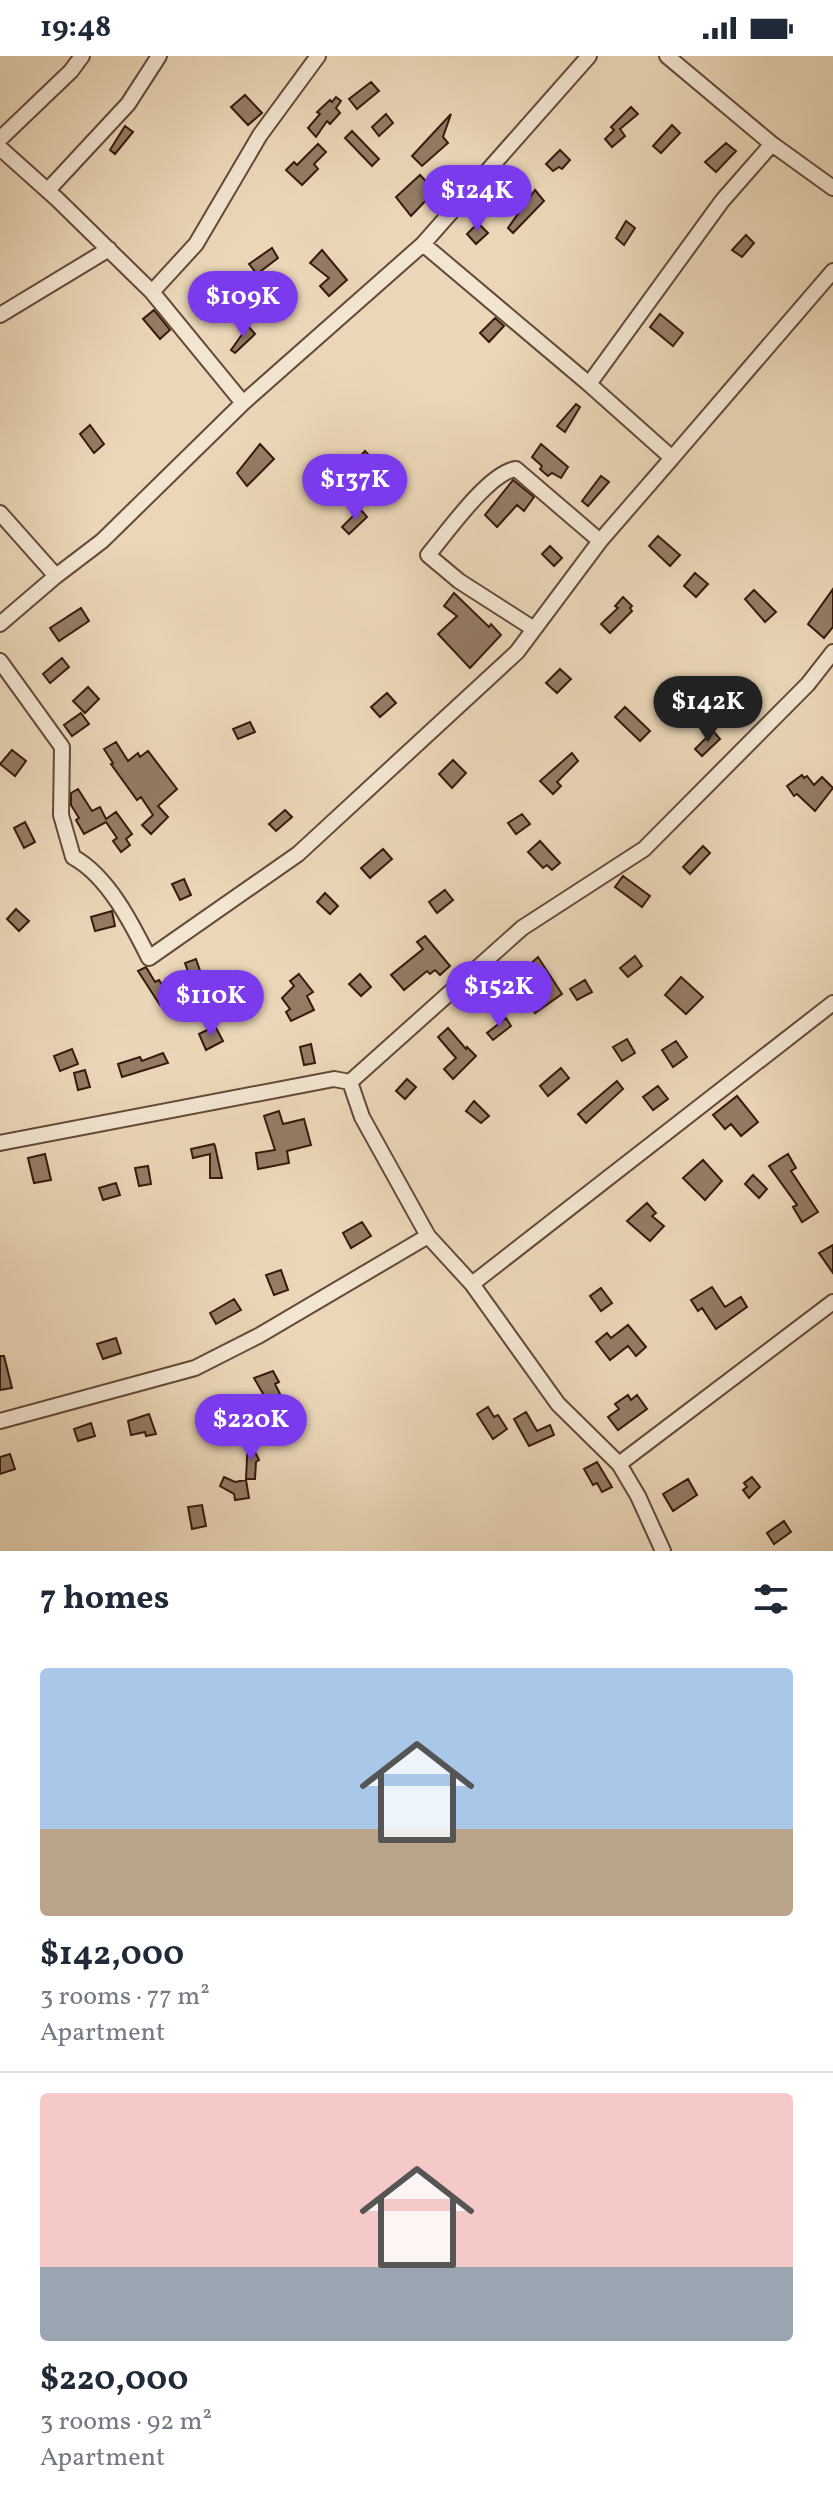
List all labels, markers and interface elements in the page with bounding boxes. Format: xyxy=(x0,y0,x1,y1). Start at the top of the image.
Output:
text: 19:48 xyxy=(40,7,111,49)
pin: $124K xyxy=(421,165,533,233)
text: $124K xyxy=(441,173,513,209)
pin: $109K xyxy=(187,271,299,339)
text: $109K xyxy=(206,279,280,315)
pin: $137K xyxy=(299,454,411,522)
text: $137K xyxy=(320,462,390,498)
pin: $142K xyxy=(652,676,764,744)
text: $142K xyxy=(671,684,745,720)
pin: $152K xyxy=(443,961,555,1029)
text: $152K xyxy=(464,969,534,1005)
pin: $110K xyxy=(155,970,267,1038)
text: $110K xyxy=(176,978,246,1014)
pin: $220K xyxy=(195,1394,307,1462)
text: $220K xyxy=(213,1402,289,1438)
text: 7 homes xyxy=(40,1576,169,1623)
icon: filters xyxy=(749,1577,793,1621)
icon: home xyxy=(345,1720,489,1864)
text: $142,000 xyxy=(40,1932,184,1979)
text: 3 rooms · 77 m² xyxy=(40,1979,210,2015)
text: Apartment xyxy=(40,2015,165,2051)
icon: home xyxy=(345,2145,489,2289)
text: $220,000 xyxy=(40,2357,188,2404)
text: 3 rooms · 92 m² xyxy=(40,2404,212,2440)
text: Apartment xyxy=(40,2440,165,2476)

